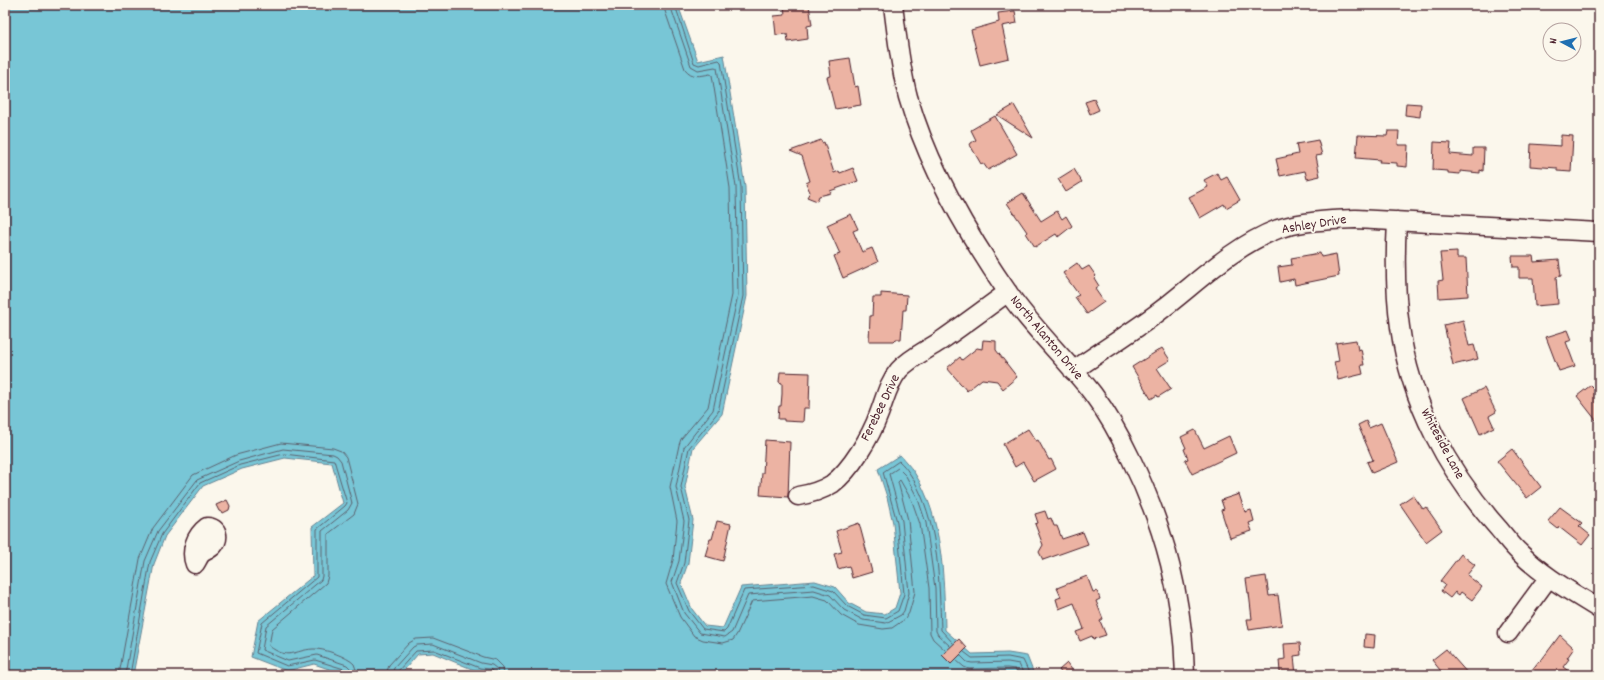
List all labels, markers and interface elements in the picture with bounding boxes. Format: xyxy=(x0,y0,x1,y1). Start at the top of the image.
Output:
north arrow xyxy=(1542,22,1582,62)
text: N xyxy=(1546,37,1562,45)
street label: Ashley Drive xyxy=(1280,210,1348,240)
street label: North Alanton Drive xyxy=(1005,291,1087,385)
street label: Ferebee Drive xyxy=(856,371,906,445)
street label: Whiteside Lane xyxy=(1415,405,1469,483)

